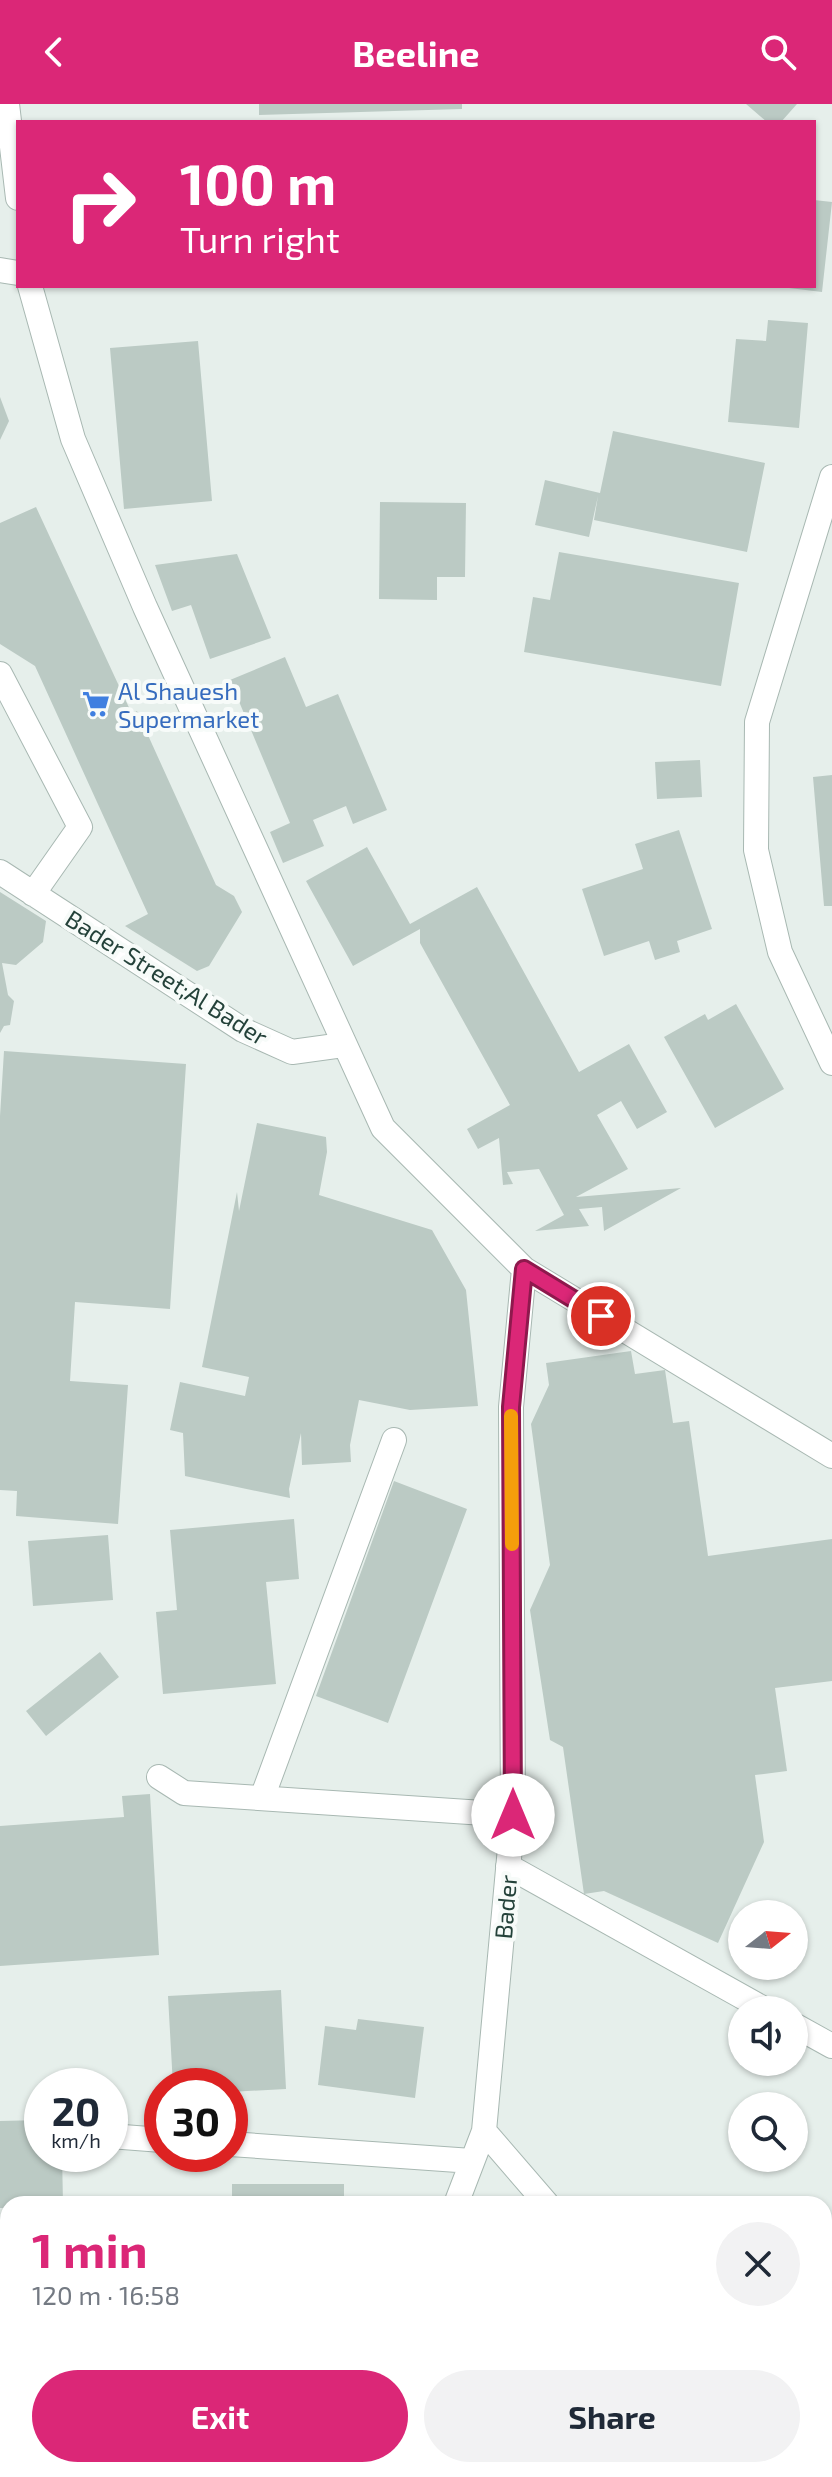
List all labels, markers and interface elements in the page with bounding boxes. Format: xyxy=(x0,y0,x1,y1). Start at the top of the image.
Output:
icon: back xyxy=(32,30,76,74)
icon: search xyxy=(756,30,800,74)
text: Beeline xyxy=(352,31,480,74)
text: 100 m xyxy=(180,149,336,216)
icon: right xyxy=(48,152,152,256)
text: Turn right xyxy=(180,217,340,260)
place label: Al Shauesh Supermarket xyxy=(118,676,259,733)
supermarket icon: Al Shauesh Supermarket xyxy=(81,689,111,719)
street label: Bader Street;Al Bader xyxy=(61,903,274,1051)
pin xyxy=(567,1282,635,1350)
icon: arrive xyxy=(579,1294,623,1338)
position arrow xyxy=(471,1773,555,1857)
street label: Bader xyxy=(488,1873,522,1940)
north arrow xyxy=(728,1900,808,1980)
map controls xyxy=(728,1900,808,2172)
button: sound xyxy=(728,1996,808,2076)
speed limit sign: 30 xyxy=(144,2068,248,2172)
text: 20 xyxy=(52,2086,100,2134)
button: search xyxy=(728,2092,808,2172)
text: km/h xyxy=(51,2128,101,2152)
text: 1 min xyxy=(32,2220,148,2278)
button: close xyxy=(716,2222,800,2306)
text: 120 m · 16:58 xyxy=(32,2279,180,2310)
button: Exit xyxy=(32,2370,408,2462)
button: Share xyxy=(424,2370,800,2462)

